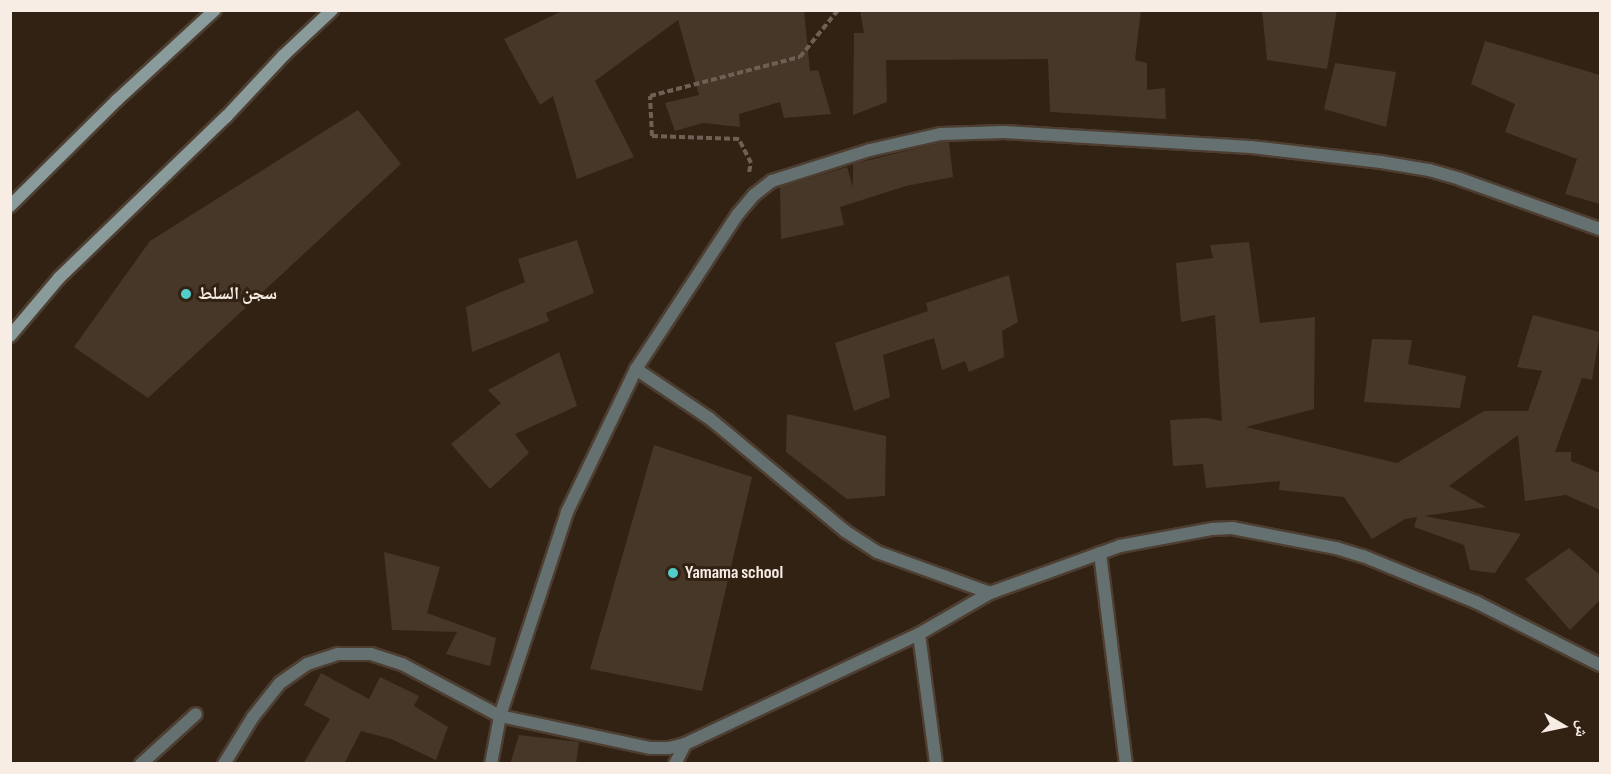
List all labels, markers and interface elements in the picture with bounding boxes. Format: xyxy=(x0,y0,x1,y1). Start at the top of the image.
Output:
place label: سجن السلط xyxy=(198,283,277,305)
marker: سجن السلط xyxy=(179,287,193,301)
place label: Yamama school xyxy=(685,562,783,584)
marker: Yamama school xyxy=(666,566,680,580)
north arrow xyxy=(1533,696,1593,756)
text: ش xyxy=(1571,719,1592,739)

